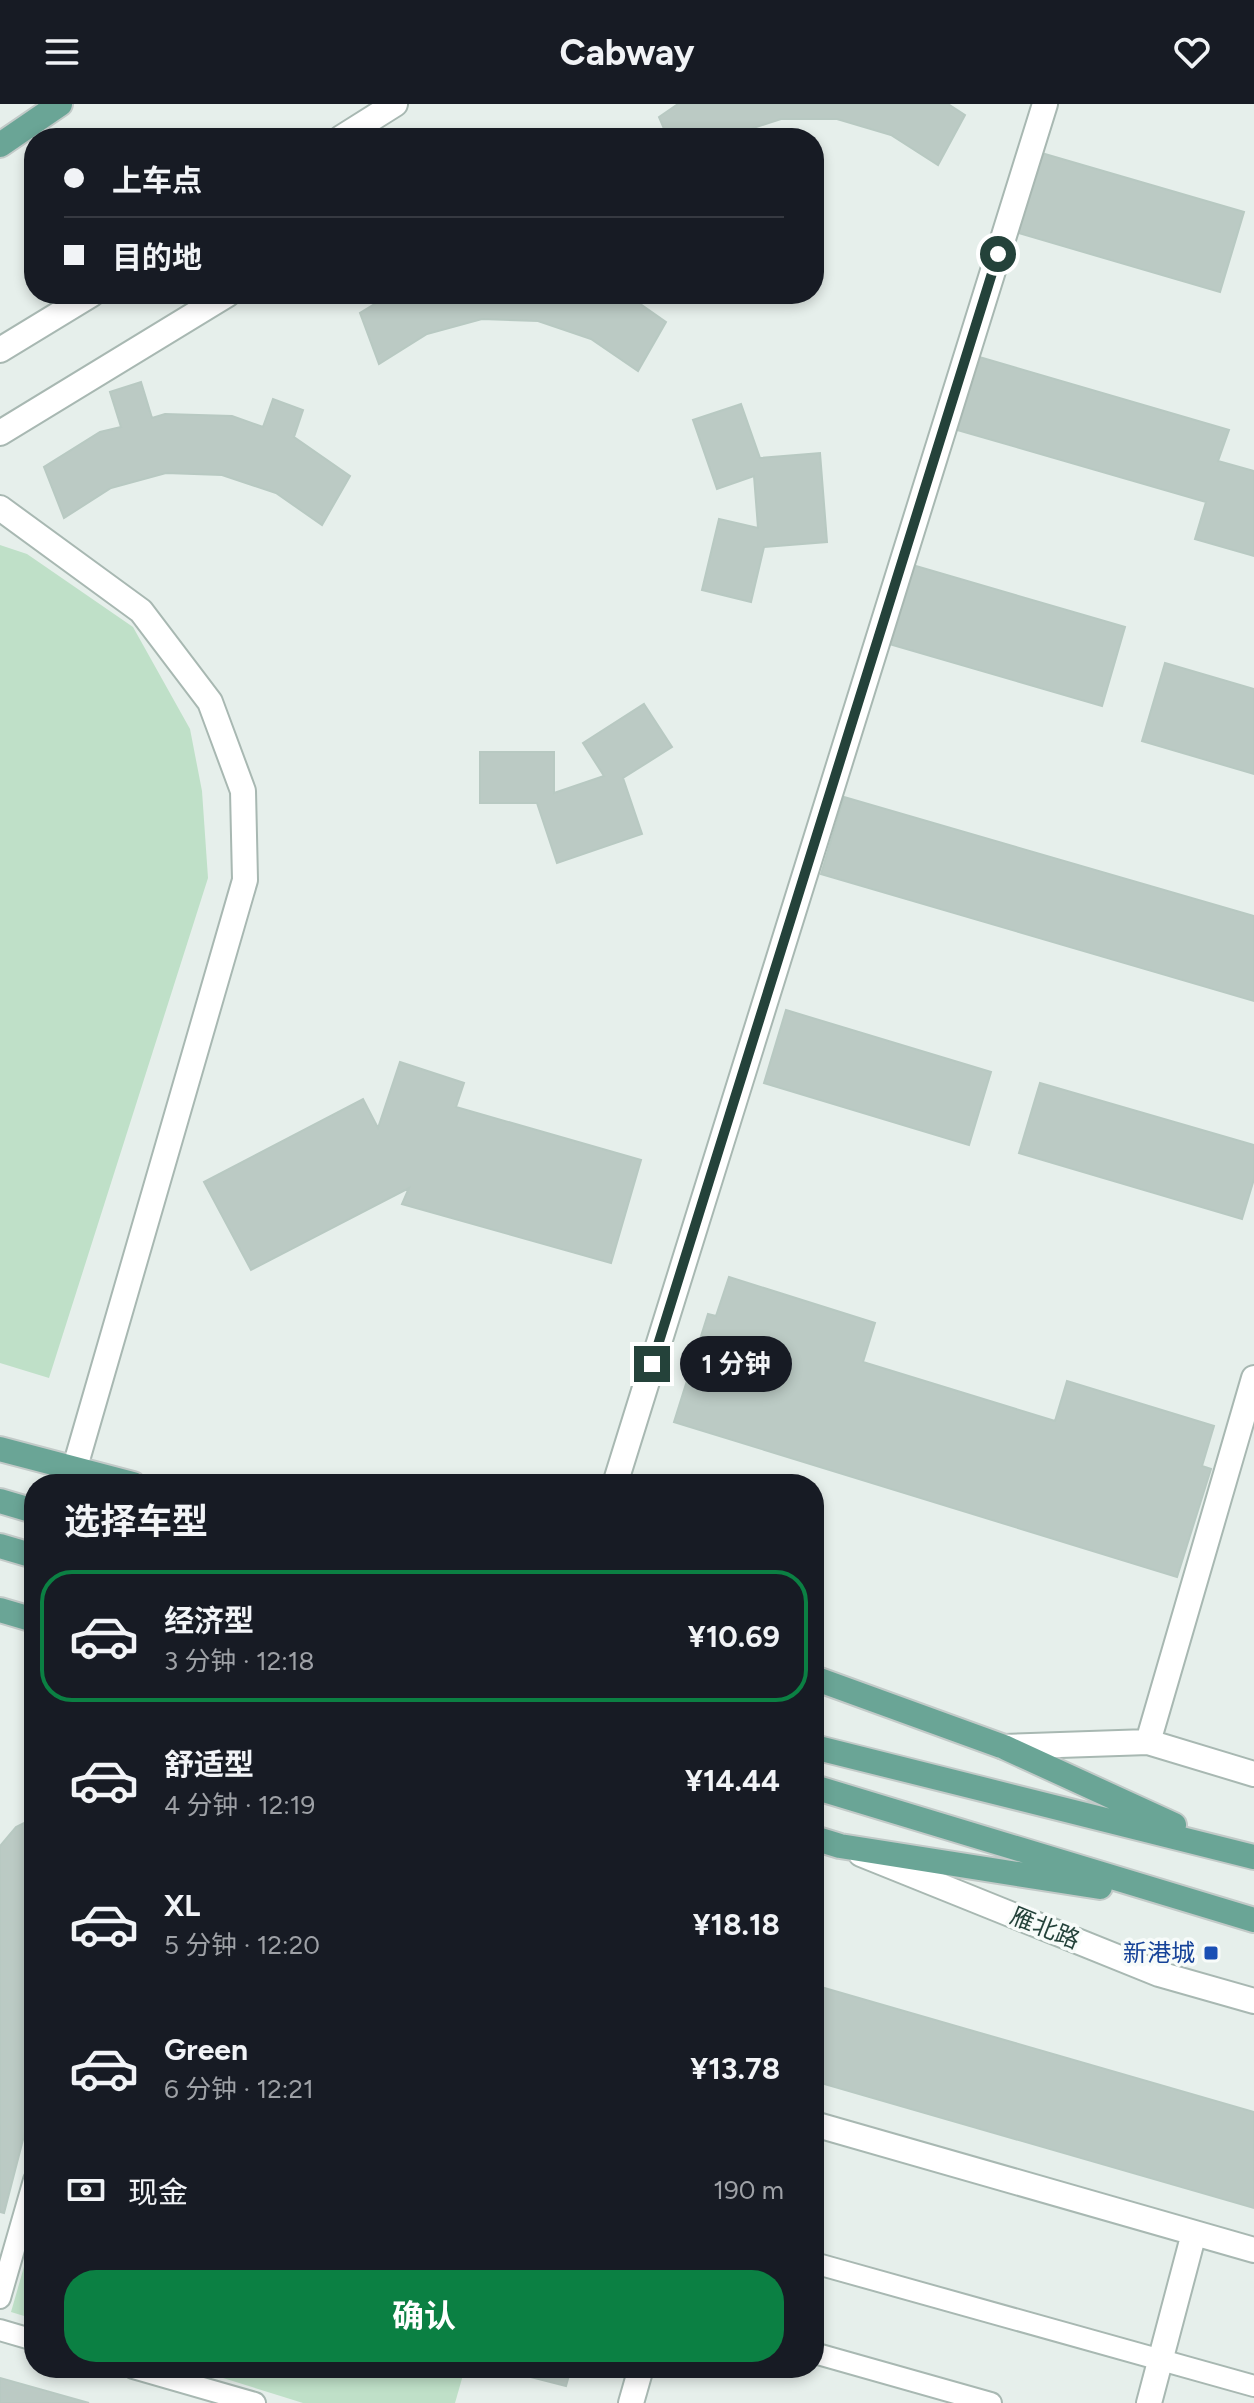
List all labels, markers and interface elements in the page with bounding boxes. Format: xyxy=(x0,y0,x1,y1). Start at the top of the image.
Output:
icon: menu xyxy=(40,30,84,74)
icon: heart xyxy=(1170,30,1214,74)
text: Cabway xyxy=(560,31,694,74)
text: 上车点 xyxy=(112,162,202,199)
route start xyxy=(980,236,1016,272)
text: 目的地 xyxy=(112,239,202,276)
callout: 1 分钟 xyxy=(680,1336,792,1392)
route end xyxy=(634,1346,670,1382)
text: 1 分钟 xyxy=(701,1348,771,1380)
text: 选择车型 xyxy=(64,1500,208,1543)
icon: car xyxy=(68,1600,140,1672)
text: 经济型 xyxy=(164,1602,254,1639)
text: ¥10.69 xyxy=(688,1618,780,1655)
text: 3 分钟 · 12:18 xyxy=(164,1645,315,1677)
icon: car xyxy=(68,1744,140,1816)
text: 舒适型 xyxy=(164,1746,254,1783)
text: ¥14.44 xyxy=(685,1762,780,1799)
text: 4 分钟 · 12:19 xyxy=(164,1789,315,1821)
text: XL xyxy=(164,1887,200,1924)
icon: car xyxy=(68,1888,140,1960)
street label: 雁北路 xyxy=(1006,1901,1084,1954)
text: ¥18.18 xyxy=(693,1906,780,1943)
text: 5 分钟 · 12:20 xyxy=(164,1929,320,1961)
place label: 新港城 xyxy=(1123,1938,1195,1967)
marker: 新港城 xyxy=(1202,1944,1220,1962)
text: Green xyxy=(164,2031,248,2068)
icon: car xyxy=(68,2032,140,2104)
text: ¥13.78 xyxy=(690,2050,780,2087)
text: 6 分钟 · 12:21 xyxy=(164,2073,314,2105)
icon: cash xyxy=(64,2168,108,2212)
text: 现金 xyxy=(128,2174,188,2211)
text: 190 m xyxy=(713,2174,784,2206)
button: 确认 xyxy=(64,2270,784,2362)

